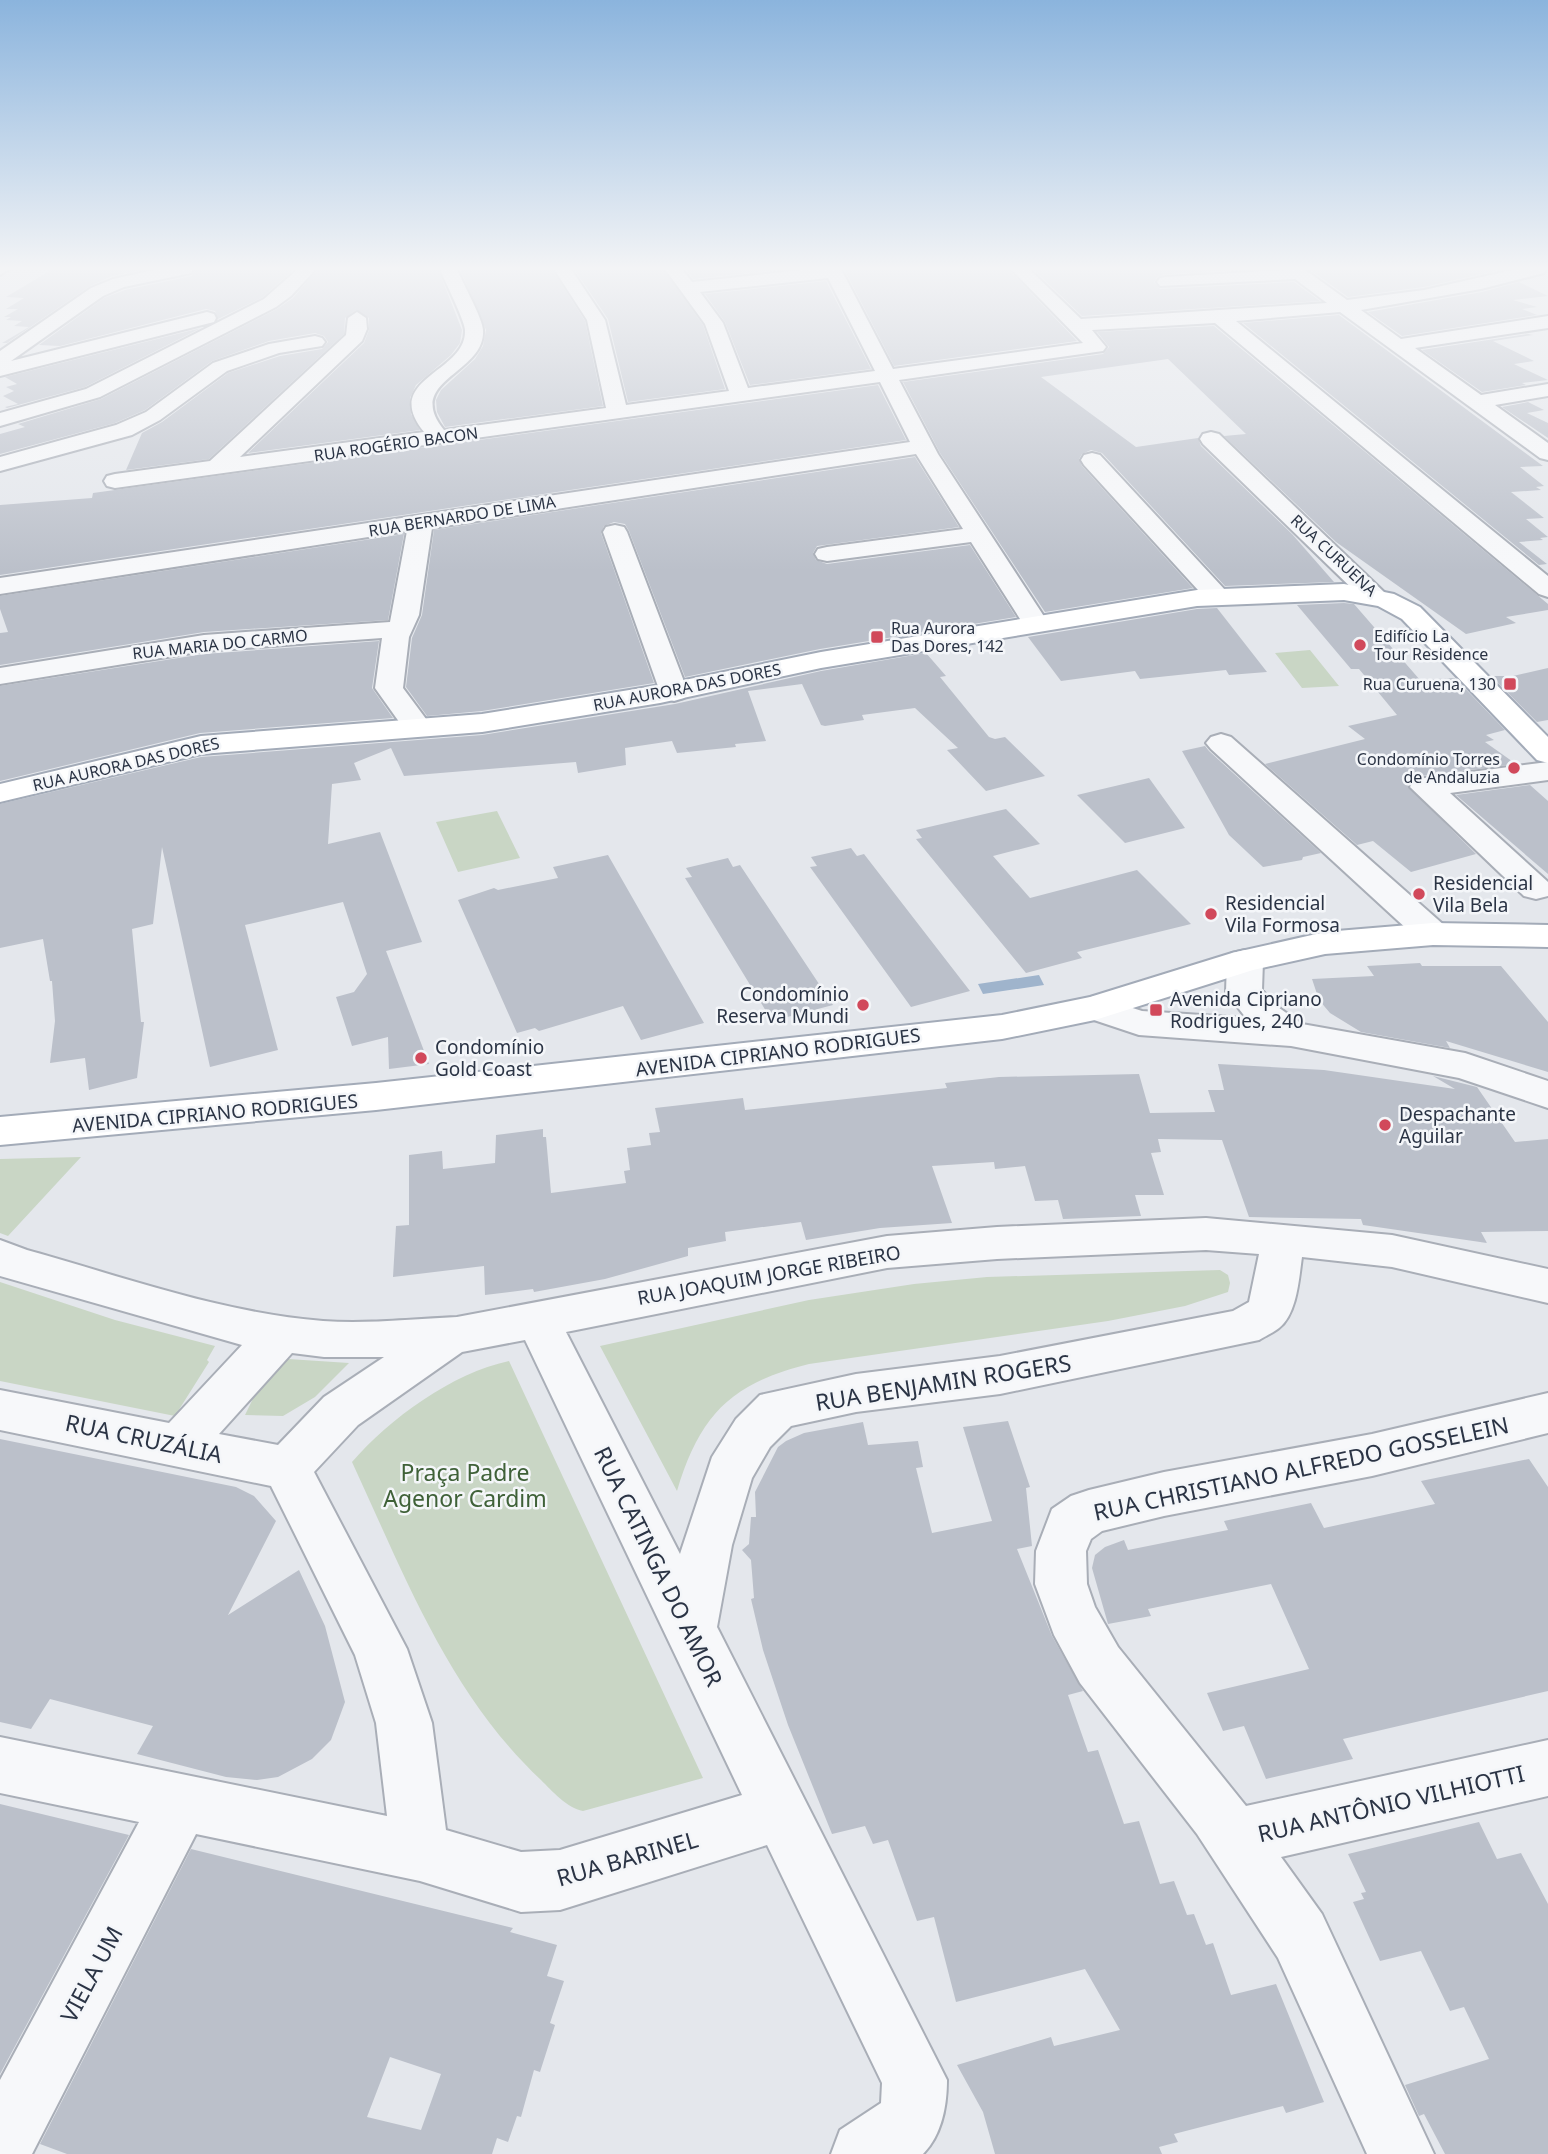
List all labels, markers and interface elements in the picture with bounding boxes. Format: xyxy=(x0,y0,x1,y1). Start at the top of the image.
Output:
street label: RUA ROGÉRIO BACON xyxy=(312,422,480,466)
street label: RUA BERNARDO DE LIMA xyxy=(367,490,558,542)
street label: RUA CURUENA xyxy=(1286,509,1383,601)
place label: Rua Aurora Das Dores, 142 xyxy=(891,617,1004,657)
street label: RUA MARIA DO CARMO xyxy=(131,624,309,664)
place label: Edifício La Tour Residence xyxy=(1374,625,1488,665)
marker: Rua Aurora Das Dores, 142 xyxy=(869,629,885,645)
marker: Edifício La Tour Residence xyxy=(1352,637,1368,653)
street label: RUA AURORA DAS DORES xyxy=(591,658,783,716)
place label: Rua Curuena, 130 xyxy=(1363,673,1496,695)
marker: Rua Curuena, 130 xyxy=(1502,676,1518,692)
street label: RUA AURORA DAS DORES xyxy=(31,732,222,796)
place label: Condomínio Torres de Andaluzia xyxy=(1357,748,1500,788)
marker: Condomínio Torres de Andaluzia xyxy=(1506,760,1522,776)
place label: Residencial Vila Bela xyxy=(1433,870,1533,918)
marker: Residencial Vila Bela xyxy=(1411,886,1427,902)
place label: Residencial Vila Formosa xyxy=(1225,890,1340,938)
marker: Residencial Vila Formosa xyxy=(1203,906,1219,922)
place label: Condomínio Reserva Mundi xyxy=(716,981,849,1029)
place label: Avenida Cipriano Rodrigues, 240 xyxy=(1170,986,1322,1034)
marker: Condomínio Reserva Mundi xyxy=(855,997,871,1013)
marker: Avenida Cipriano Rodrigues, 240 xyxy=(1148,1002,1164,1018)
street label: AVENIDA CIPRIANO RODRIGUES xyxy=(634,1022,922,1082)
place label: Condomínio Gold Coast xyxy=(435,1034,544,1082)
marker: Condomínio Gold Coast xyxy=(413,1050,429,1066)
street label: AVENIDA CIPRIANO RODRIGUES xyxy=(71,1088,359,1138)
place label: Despachante Aguilar xyxy=(1399,1101,1516,1149)
marker: Despachante Aguilar xyxy=(1377,1117,1393,1133)
street label: RUA JOAQUIM JORGE RIBEIRO xyxy=(635,1239,903,1311)
street label: RUA BENJAMIN ROGERS xyxy=(813,1346,1073,1418)
street label: RUA CRUZÁLIA xyxy=(63,1406,226,1470)
street label: RUA CHRISTIANO ALFREDO GOSSELEIN xyxy=(1090,1408,1512,1528)
street label: RUA CATINGA DO AMOR xyxy=(587,1441,731,1691)
park label: Praça Padre Agenor Cardim xyxy=(383,1456,547,1514)
street label: RUA ANTÔNIO VILHIOTTI xyxy=(1254,1757,1528,1849)
street label: RUA BARINEL xyxy=(553,1823,701,1893)
street label: VIELA UM xyxy=(52,1920,130,2028)

